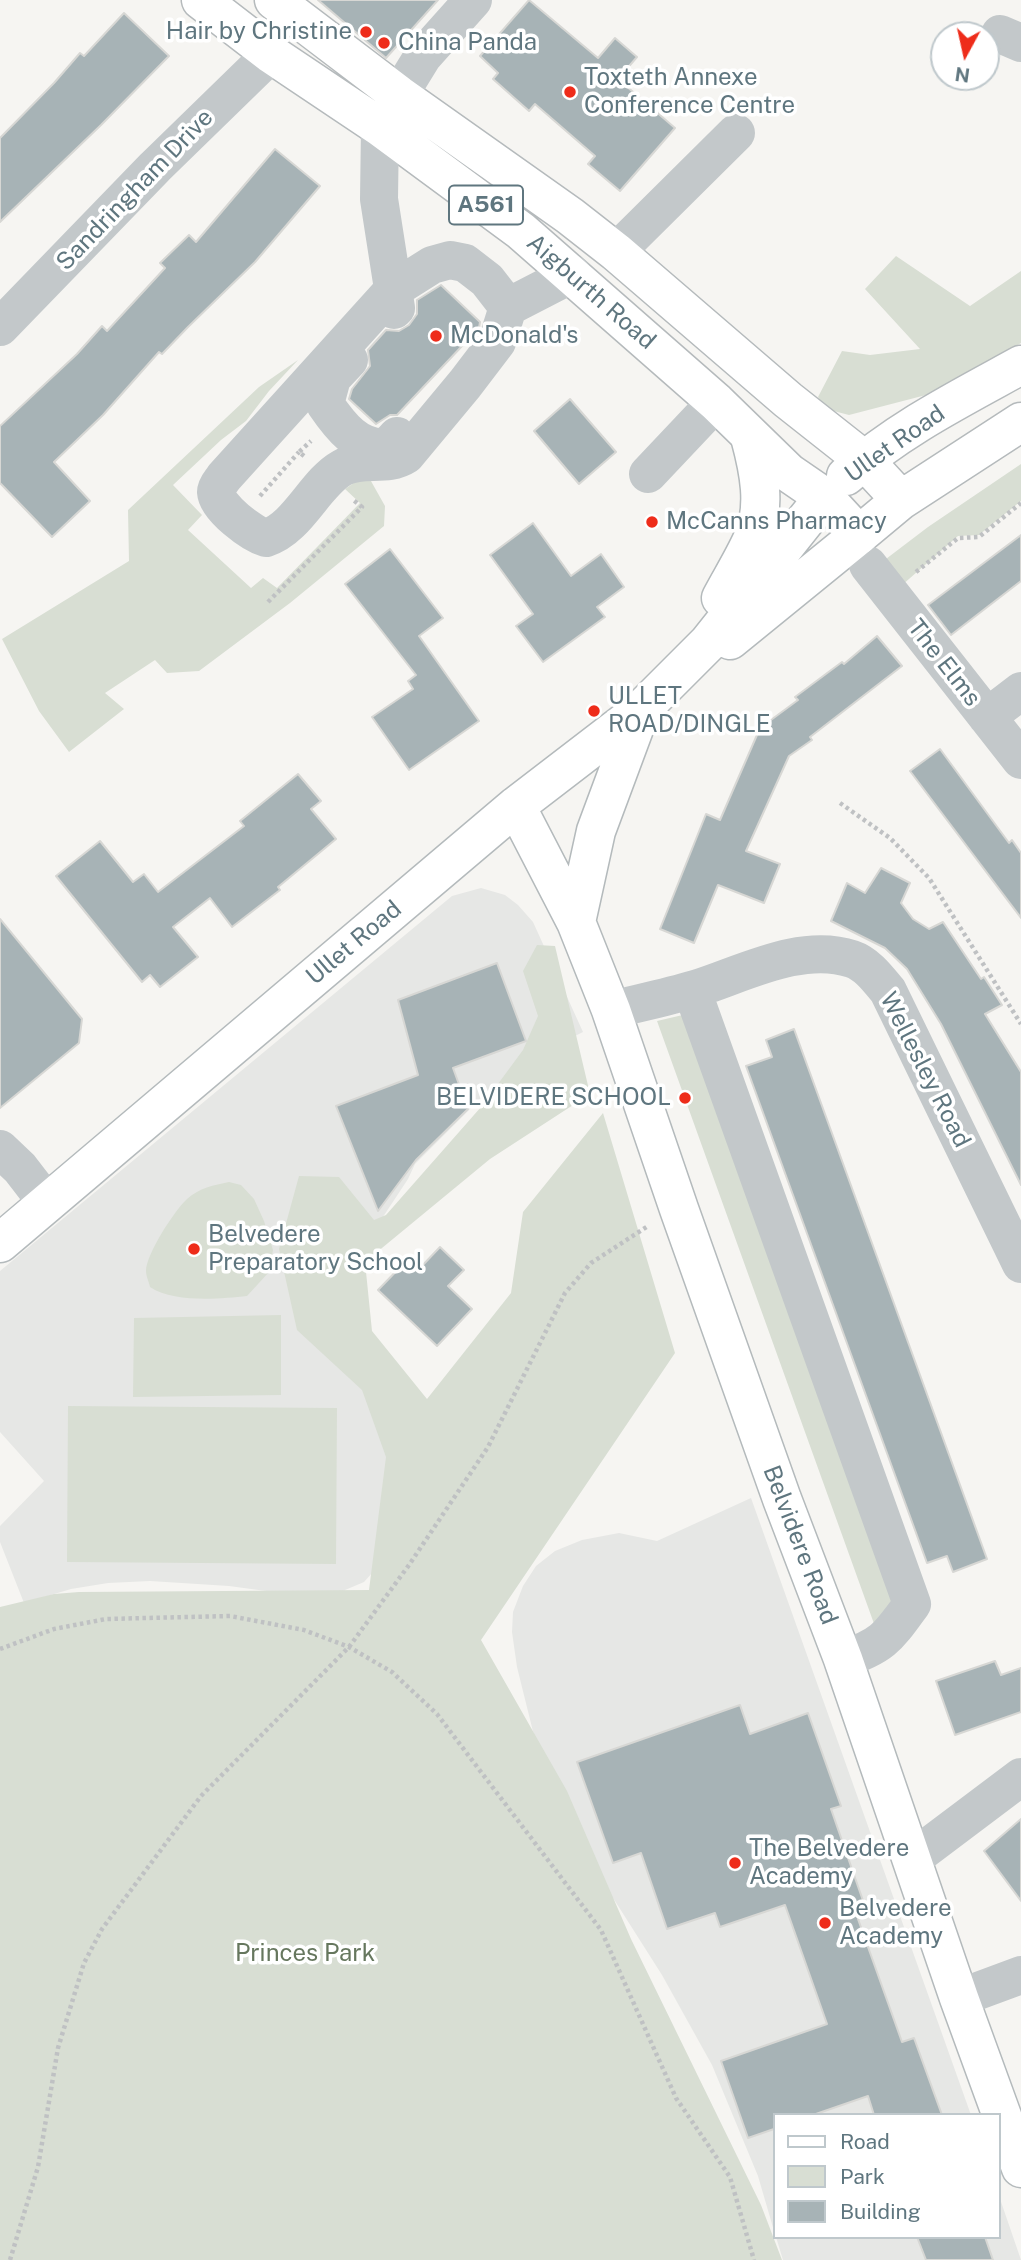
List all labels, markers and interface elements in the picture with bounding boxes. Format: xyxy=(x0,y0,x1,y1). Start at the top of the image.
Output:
place label: Hair by Christine xyxy=(166,18,352,46)
north arrow xyxy=(930,21,1000,91)
marker: Hair by Christine xyxy=(358,24,374,40)
place label: China Panda xyxy=(398,29,537,57)
marker: China Panda xyxy=(376,35,392,51)
text: N xyxy=(953,63,971,87)
place label: Toxteth Annexe Conference Centre xyxy=(584,64,795,120)
marker: Toxteth Annexe Conference Centre xyxy=(562,84,578,100)
street label: Sandringham Drive xyxy=(51,103,219,277)
road number: A561 xyxy=(449,186,523,224)
street label: Aigburth Road xyxy=(521,228,661,356)
place label: McDonald's xyxy=(450,322,578,350)
marker: McDonald's xyxy=(428,328,444,344)
street label: Ullet Road xyxy=(839,399,951,489)
place label: McCanns Pharmacy xyxy=(666,508,887,536)
marker: McCanns Pharmacy xyxy=(644,514,660,530)
street label: The Elms xyxy=(901,614,987,712)
place label: ULLET ROAD/DINGLE xyxy=(608,683,771,739)
marker: ULLET ROAD/DINGLE xyxy=(586,703,602,719)
street label: Ullet Road xyxy=(301,895,407,991)
street label: Wellesley Road xyxy=(874,988,976,1152)
place label: BELVIDERE SCHOOL xyxy=(436,1084,671,1112)
marker: BELVIDERE SCHOOL xyxy=(677,1090,693,1106)
place label: Belvedere Preparatory School xyxy=(208,1221,423,1277)
marker: Belvedere Preparatory School xyxy=(186,1241,202,1257)
street label: Belvidere Road xyxy=(756,1461,844,1629)
place label: The Belvedere Academy xyxy=(749,1835,909,1891)
marker: The Belvedere Academy xyxy=(727,1855,743,1871)
place label: Belvedere Academy xyxy=(839,1895,952,1951)
marker: Belvedere Academy xyxy=(817,1915,833,1931)
park label: Princes Park xyxy=(235,1940,375,1968)
legend xyxy=(772,2113,1000,2239)
text: Road xyxy=(840,2129,890,2154)
text: Park xyxy=(840,2164,885,2189)
text: Building xyxy=(840,2199,921,2224)

